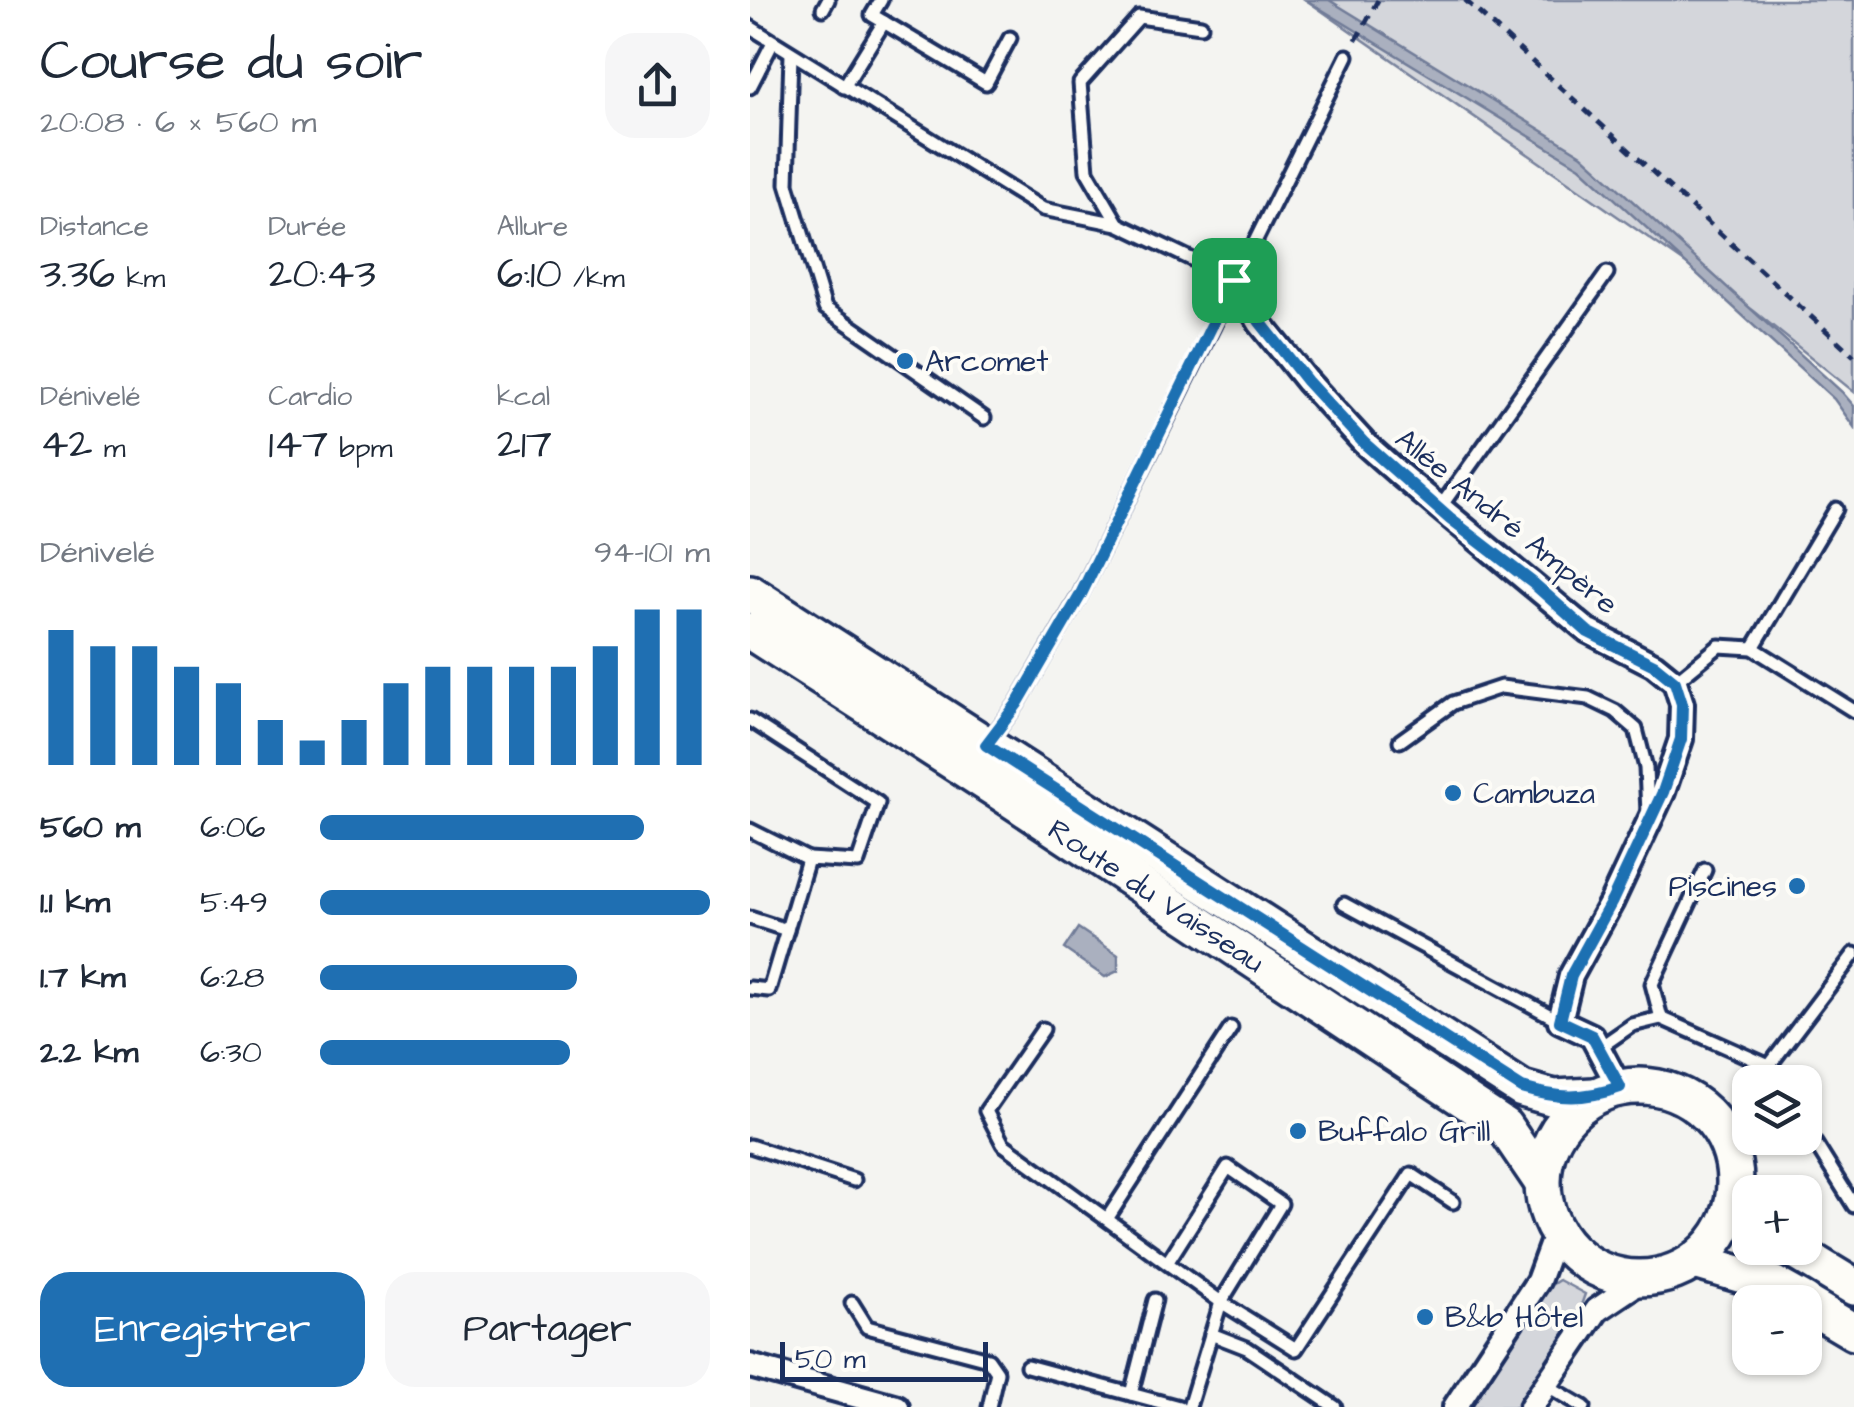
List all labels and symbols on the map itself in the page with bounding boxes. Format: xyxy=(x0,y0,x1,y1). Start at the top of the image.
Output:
pin xyxy=(1192,238,1277,323)
place label: Arcomet xyxy=(925,341,1048,383)
marker: Arcomet xyxy=(894,350,916,372)
street label: Allée André Ampère xyxy=(1386,419,1627,625)
place label: Cambuza xyxy=(1473,773,1595,815)
marker: Cambuza xyxy=(1442,782,1464,804)
street label: Route du Vaisseau xyxy=(1039,809,1273,983)
place label: Piscines xyxy=(1668,866,1777,908)
marker: Piscines xyxy=(1786,875,1808,897)
place label: Buffalo Grill xyxy=(1318,1111,1490,1153)
marker: Buffalo Grill xyxy=(1287,1120,1309,1142)
place label: B&b Hôtel xyxy=(1445,1297,1583,1339)
marker: B&b Hôtel xyxy=(1414,1306,1436,1328)
scale bar xyxy=(780,1337,988,1382)

